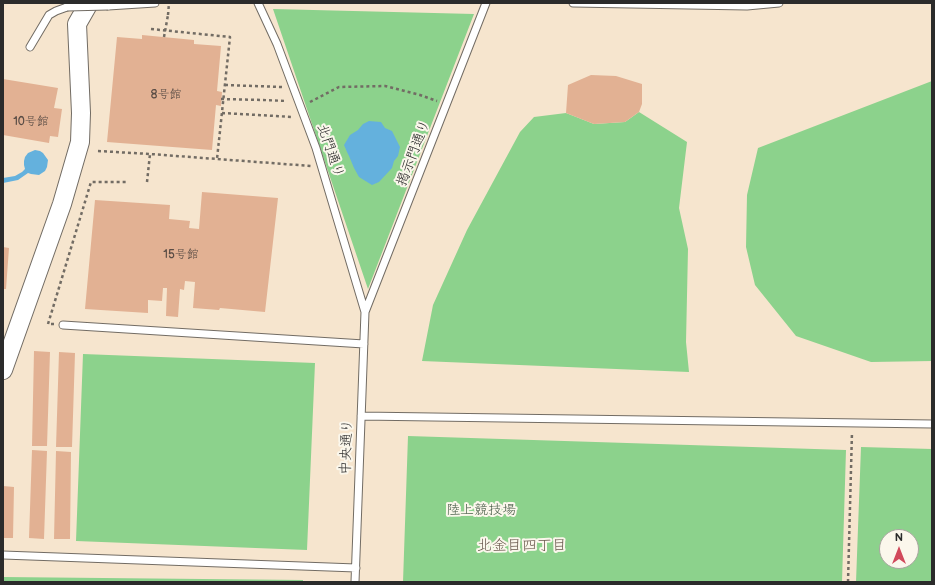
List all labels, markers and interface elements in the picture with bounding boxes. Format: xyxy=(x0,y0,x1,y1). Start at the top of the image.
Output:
house number: 8号館 xyxy=(151,88,181,102)
house number: 10号館 xyxy=(13,115,49,129)
street label: 掲示門通り xyxy=(394,117,434,189)
street label: 北門通り xyxy=(313,122,347,180)
house number: 15号館 xyxy=(163,248,199,262)
street label: 中央通り xyxy=(338,419,356,475)
park label: 陸上競技場 xyxy=(446,502,516,518)
north arrow xyxy=(879,529,919,569)
text: N xyxy=(895,531,903,544)
district label: 北金目四丁目 xyxy=(477,537,567,555)

